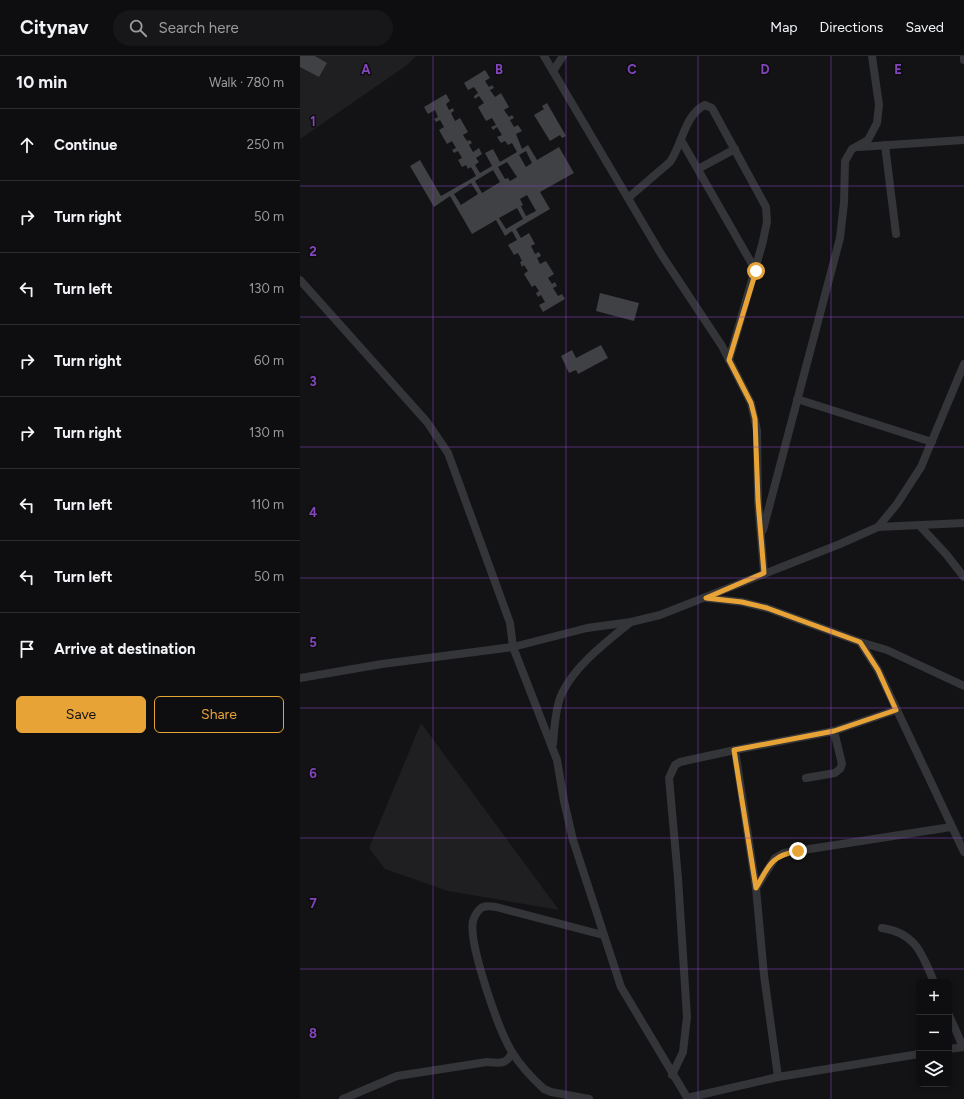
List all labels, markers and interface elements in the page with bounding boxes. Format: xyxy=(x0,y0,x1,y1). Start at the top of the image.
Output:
search box xyxy=(113,10,393,46)
text: Citynav xyxy=(20,16,89,39)
icon: search xyxy=(127,17,149,39)
text: Search here xyxy=(159,19,239,37)
text: Map xyxy=(770,19,798,36)
text: Directions xyxy=(820,19,883,36)
text: Saved xyxy=(905,19,944,36)
text: A xyxy=(361,62,371,77)
text: B xyxy=(495,62,503,77)
text: C xyxy=(627,62,637,77)
text: D xyxy=(760,62,770,77)
text: E xyxy=(894,62,902,77)
text: 10 min xyxy=(16,72,67,92)
text: Walk · 780 m xyxy=(209,75,284,90)
text: 1 xyxy=(310,114,316,129)
icon: ahead xyxy=(16,134,38,156)
text: Continue xyxy=(54,136,117,154)
text: 250 m xyxy=(247,137,284,152)
icon: right xyxy=(16,206,38,228)
text: Turn right xyxy=(54,208,122,226)
text: 50 m xyxy=(254,209,284,224)
text: 2 xyxy=(309,244,317,259)
route start xyxy=(747,262,765,280)
icon: left xyxy=(16,278,38,300)
text: Turn left xyxy=(54,280,112,298)
text: 130 m xyxy=(249,281,284,296)
icon: right xyxy=(16,350,38,372)
text: Turn right xyxy=(54,352,122,370)
text: 60 m xyxy=(254,353,284,368)
text: 3 xyxy=(309,374,317,389)
icon: right xyxy=(16,422,38,444)
text: Turn right xyxy=(54,424,122,442)
text: 130 m xyxy=(249,425,284,440)
icon: left xyxy=(16,494,38,516)
text: Turn left xyxy=(54,496,112,514)
text: 110 m xyxy=(251,497,284,512)
text: 4 xyxy=(309,505,317,520)
icon: left xyxy=(16,566,38,588)
text: Turn left xyxy=(54,568,112,586)
text: 50 m xyxy=(254,569,284,584)
text: 5 xyxy=(309,635,317,650)
icon: arrive xyxy=(16,638,38,660)
text: Arrive at destination xyxy=(54,640,195,658)
button: Save xyxy=(16,696,146,733)
button: Share xyxy=(154,696,284,733)
text: 6 xyxy=(309,766,317,781)
route end xyxy=(789,842,807,860)
text: 7 xyxy=(309,896,317,911)
map controls xyxy=(916,979,952,1087)
button: + xyxy=(916,979,952,1015)
button: − xyxy=(916,1015,952,1051)
text: 8 xyxy=(309,1026,317,1041)
button: layers xyxy=(916,1051,952,1087)

